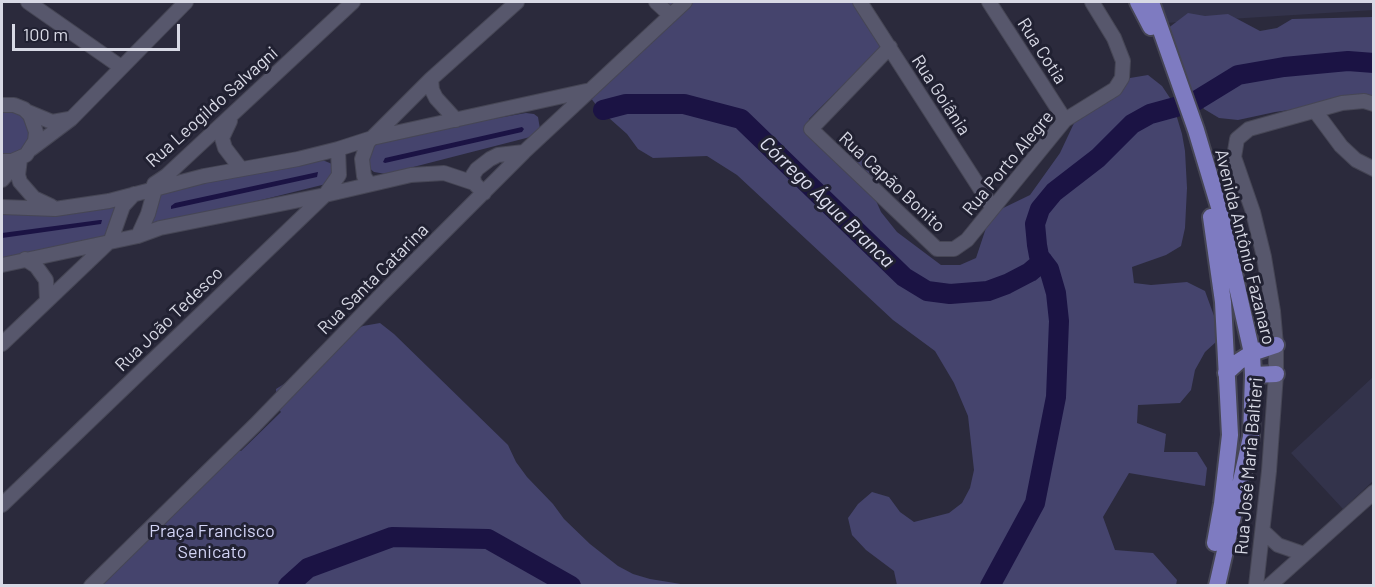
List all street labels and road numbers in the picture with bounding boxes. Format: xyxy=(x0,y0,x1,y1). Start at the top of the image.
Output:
street label: Rua Cotia xyxy=(1013,14,1071,88)
street label: Rua Leogildo Salvagni xyxy=(142,42,282,172)
street label: Rua Goiânia xyxy=(907,51,975,139)
street label: Rua Porto Alegre xyxy=(958,106,1058,220)
street label: Rua Capão Bonito xyxy=(834,127,950,237)
street label: Avenida Antônio Fazanaro xyxy=(1210,147,1280,347)
street label: Rua Santa Catarina xyxy=(313,219,433,339)
street label: Rua João Tedesco xyxy=(111,262,227,376)
street label: Rua José Maria Baltieri xyxy=(1230,376,1268,556)

